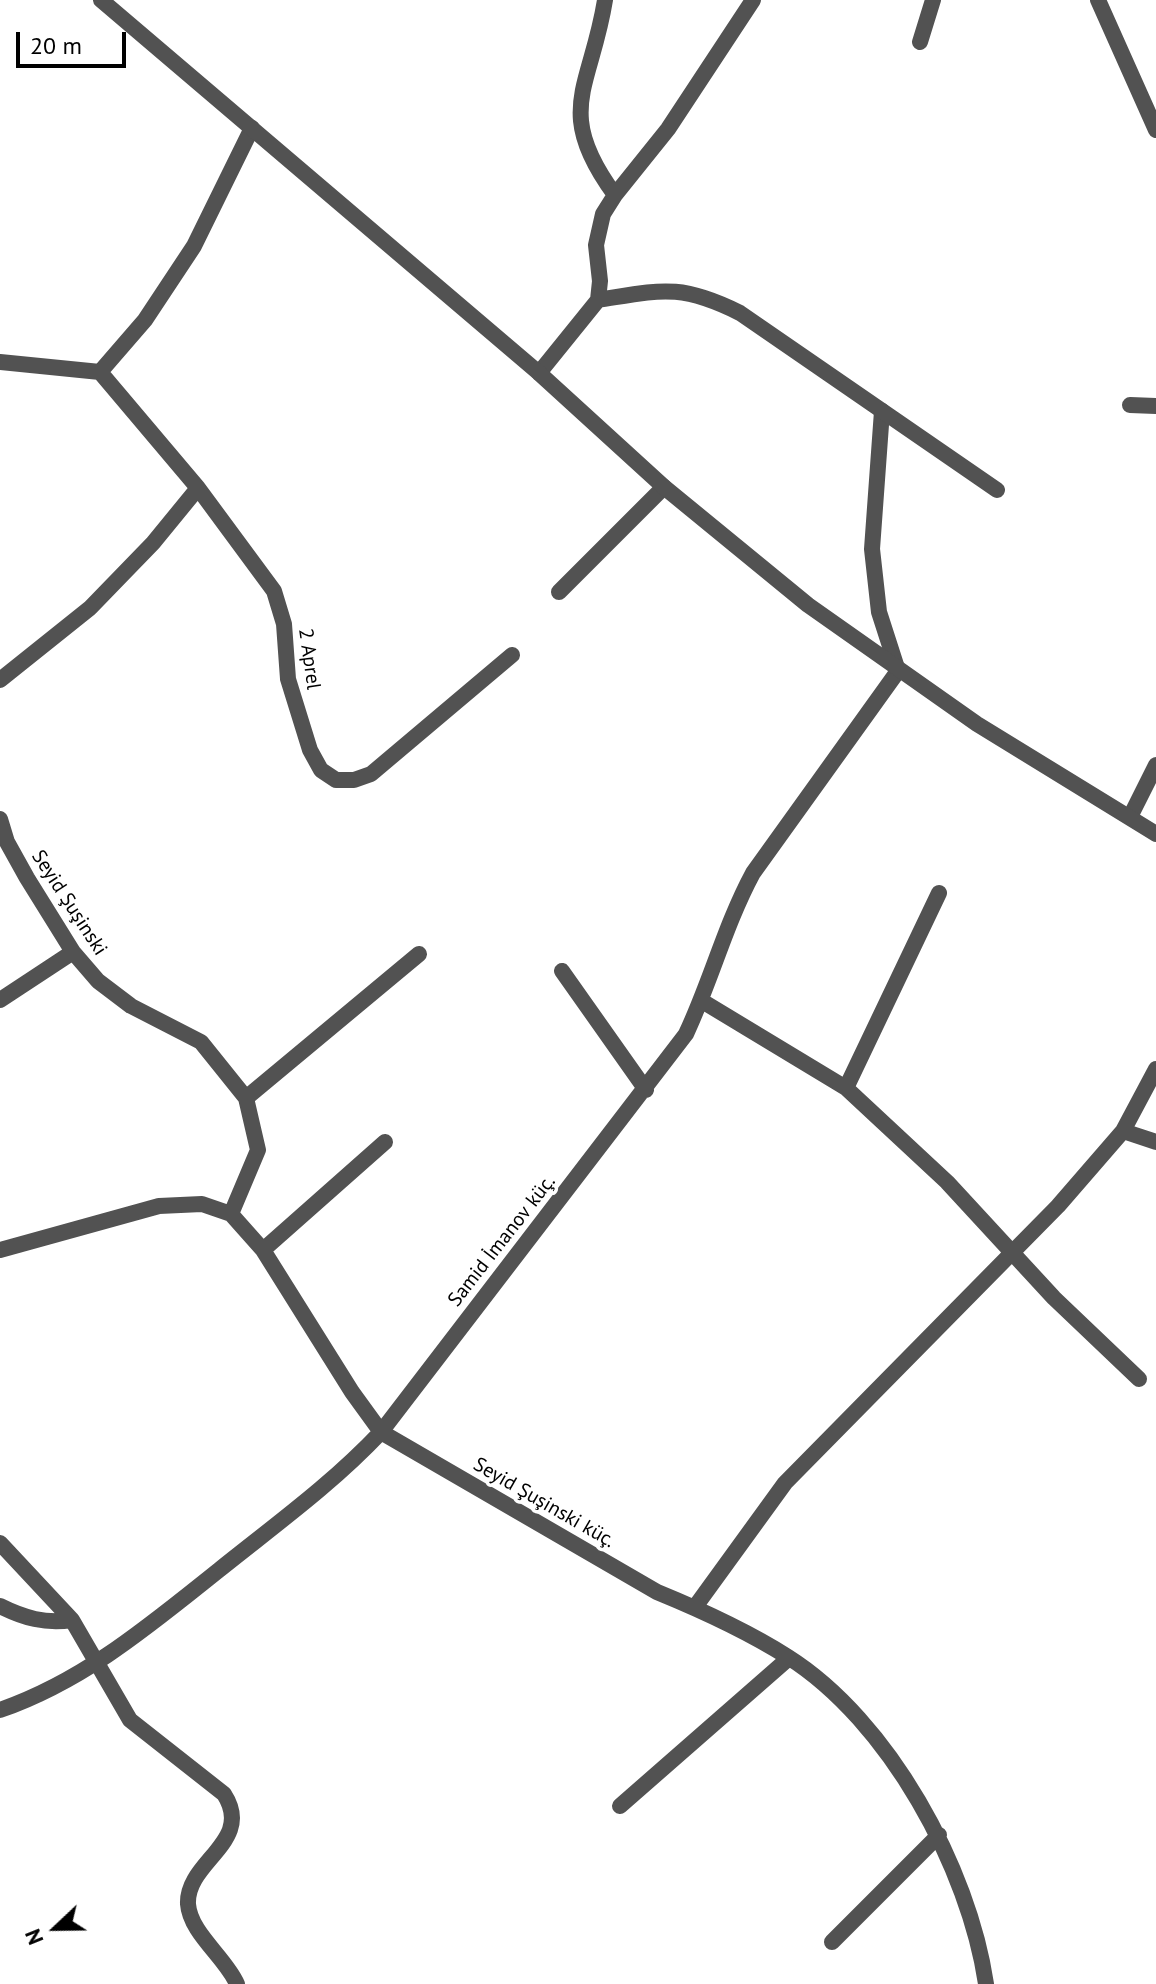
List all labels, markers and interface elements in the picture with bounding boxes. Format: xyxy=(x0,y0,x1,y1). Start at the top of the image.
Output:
scale bar xyxy=(20,16,130,66)
text: 20 m xyxy=(30,30,82,61)
street label: 2 Aprel xyxy=(293,627,325,691)
street label: Seyid Şuşinski xyxy=(26,846,112,960)
street label: Samid İmanov küç. xyxy=(443,1170,561,1312)
street label: Seyid Şuşinski küç. xyxy=(469,1453,619,1553)
north arrow xyxy=(16,1888,96,1968)
text: N xyxy=(18,1925,49,1949)

